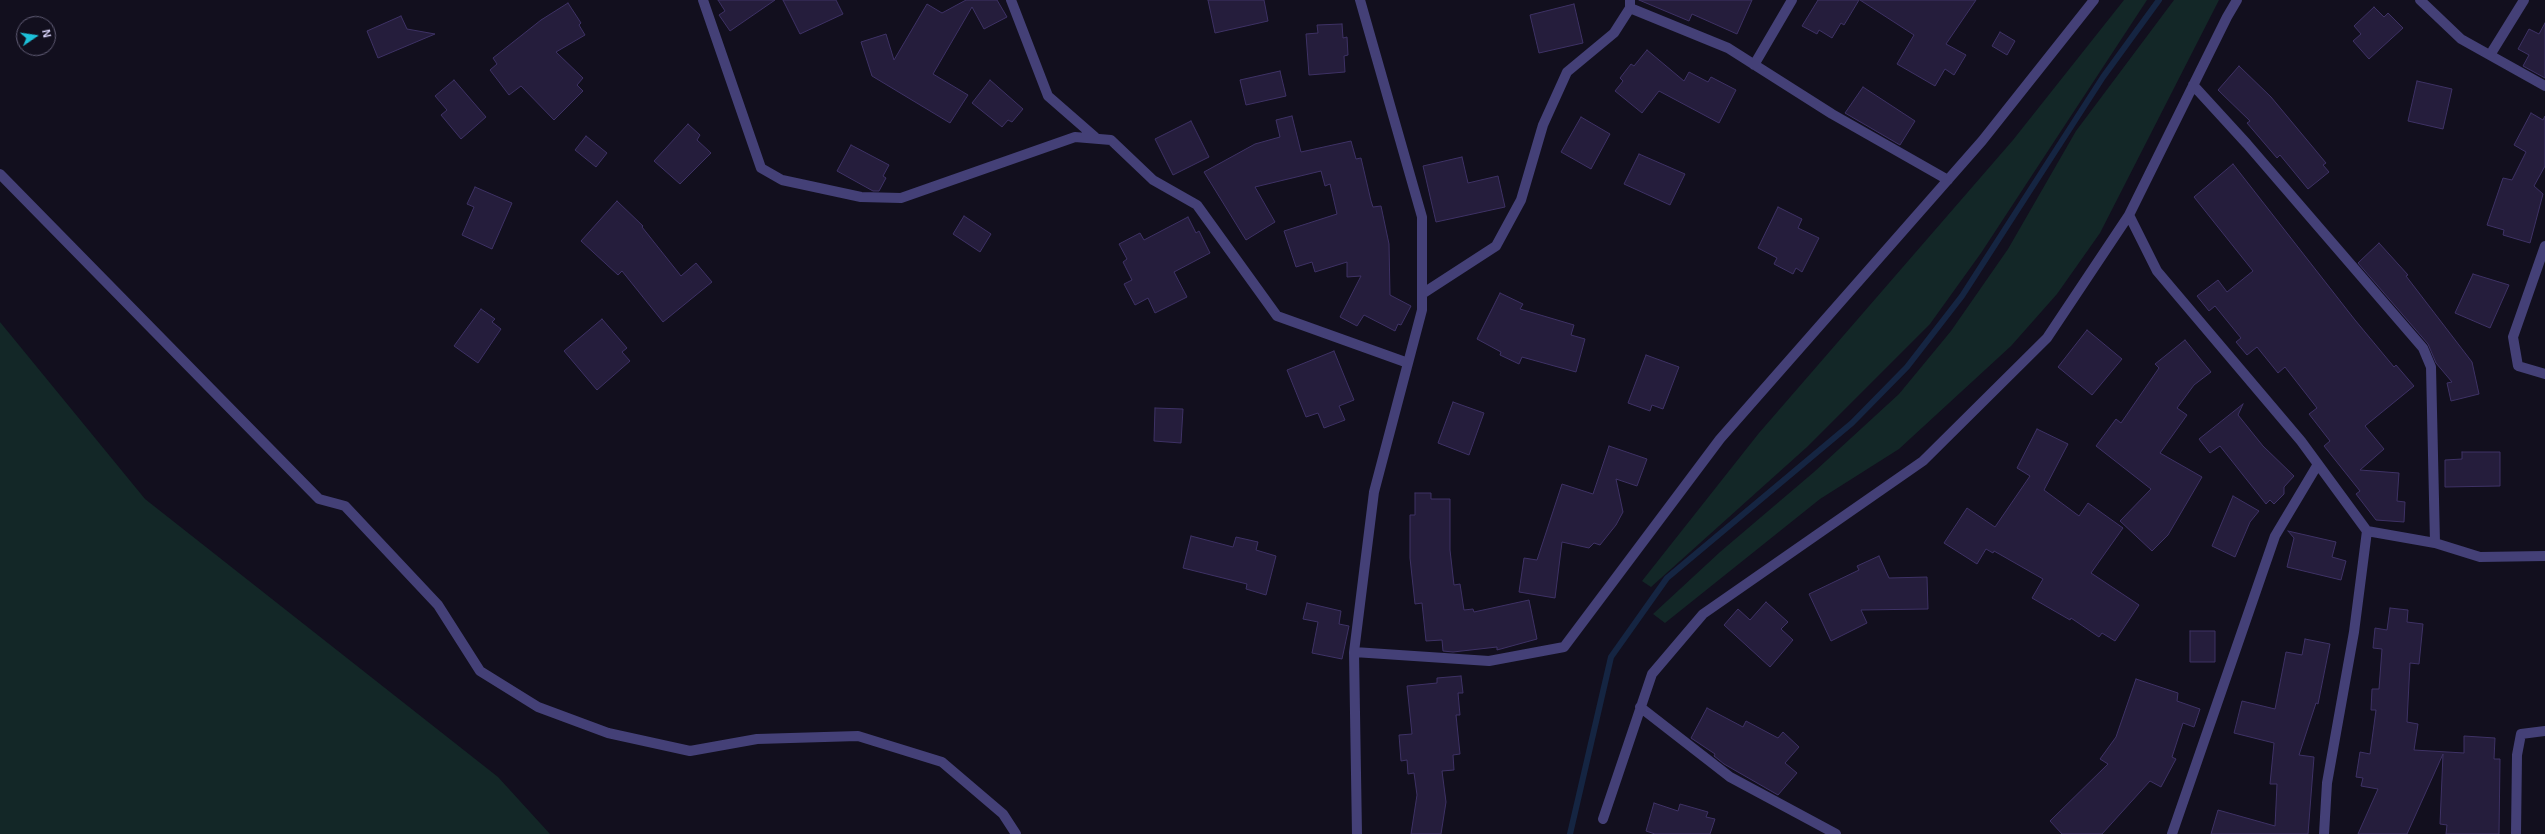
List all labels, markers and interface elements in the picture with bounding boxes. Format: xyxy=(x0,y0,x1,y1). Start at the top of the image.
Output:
north arrow xyxy=(16,16,56,56)
text: N xyxy=(40,28,53,39)

